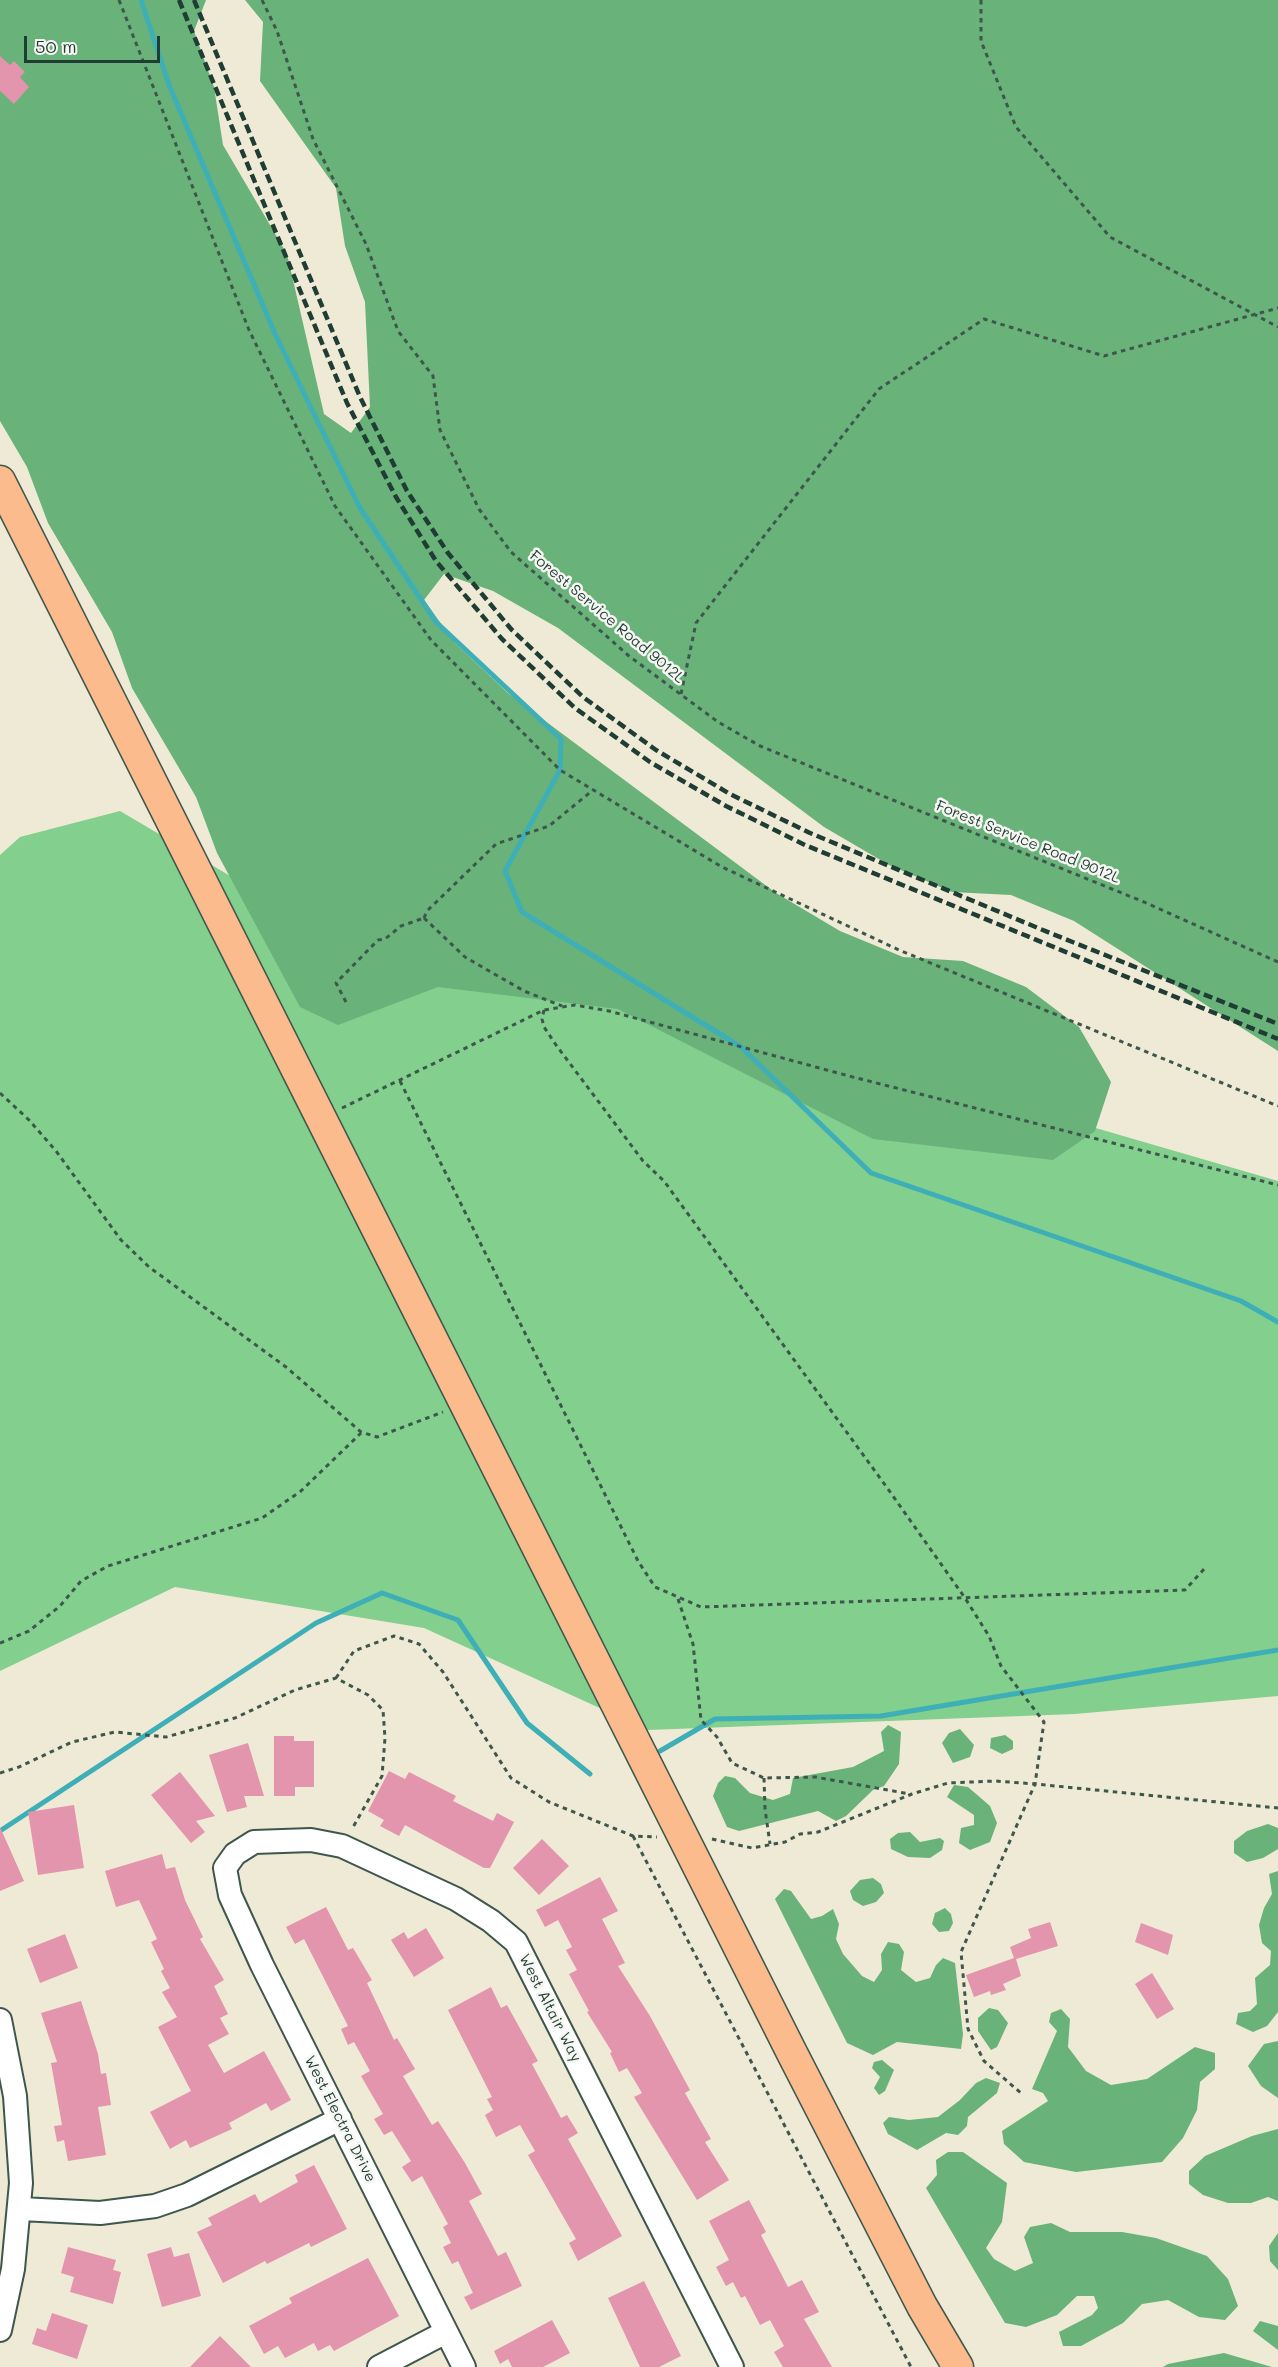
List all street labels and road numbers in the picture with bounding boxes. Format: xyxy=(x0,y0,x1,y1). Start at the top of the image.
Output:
street label: Forest Service Road 9012L xyxy=(526,547,688,687)
street label: Forest Service Road 9012L xyxy=(933,797,1123,887)
street label: West Altair Way xyxy=(515,1951,585,2065)
street label: West Electra Drive xyxy=(300,2053,380,2185)

